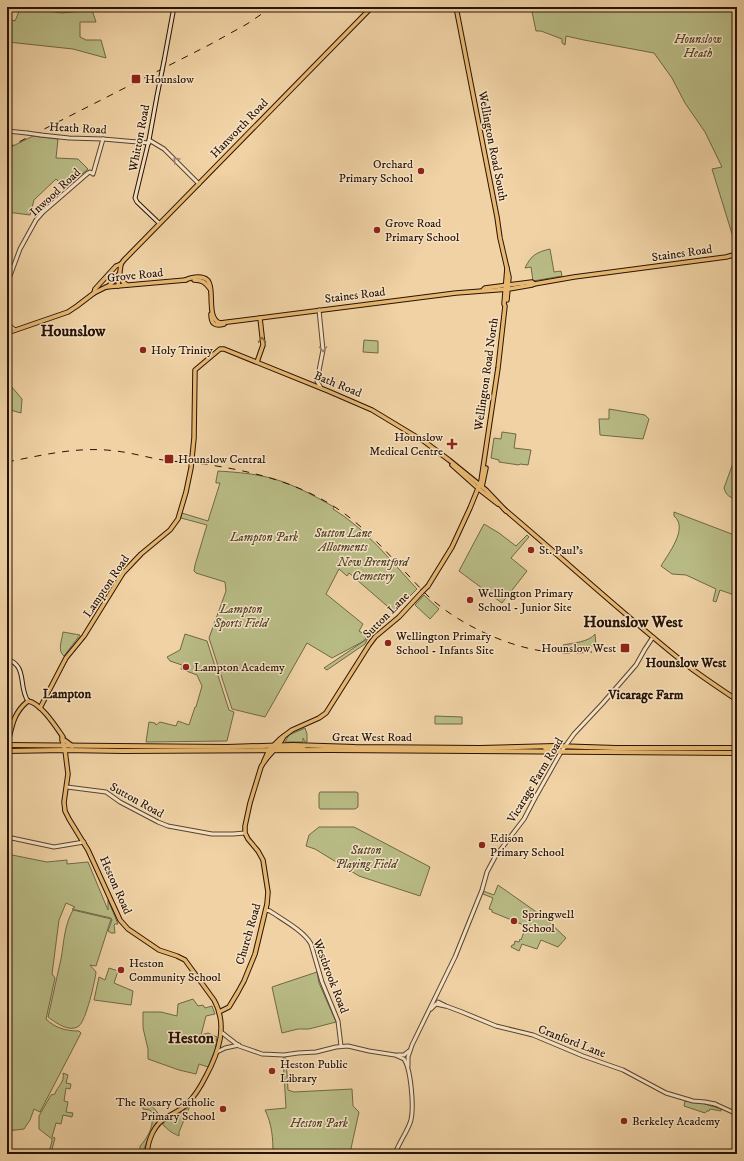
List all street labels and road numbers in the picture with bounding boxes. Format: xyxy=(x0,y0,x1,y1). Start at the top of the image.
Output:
street label: Wellington Road South xyxy=(474,89,511,203)
street label: Hanworth Road xyxy=(207,95,271,161)
street label: Whitton Road xyxy=(125,103,153,174)
street label: Heath Road xyxy=(49,120,107,137)
street label: Inwood Road xyxy=(27,165,84,220)
street label: Staines Road xyxy=(651,242,713,265)
street label: Grove Road xyxy=(106,265,164,286)
street label: Staines Road xyxy=(324,284,386,307)
street label: Wellington Road North xyxy=(471,316,502,432)
street label: Bath Road xyxy=(312,368,364,401)
street label: Lampton Road xyxy=(80,552,133,620)
street label: Sutton Lane xyxy=(360,589,413,642)
street label: Great West Road xyxy=(332,730,412,745)
street label: Vicarage Farm Road xyxy=(504,735,567,826)
street label: Sutton Road xyxy=(107,780,166,821)
street label: Heston Road xyxy=(96,854,135,917)
street label: Church Road xyxy=(233,902,264,967)
street label: Westbrook Road xyxy=(309,936,352,1015)
street label: Cranford Lane xyxy=(536,1022,608,1061)

